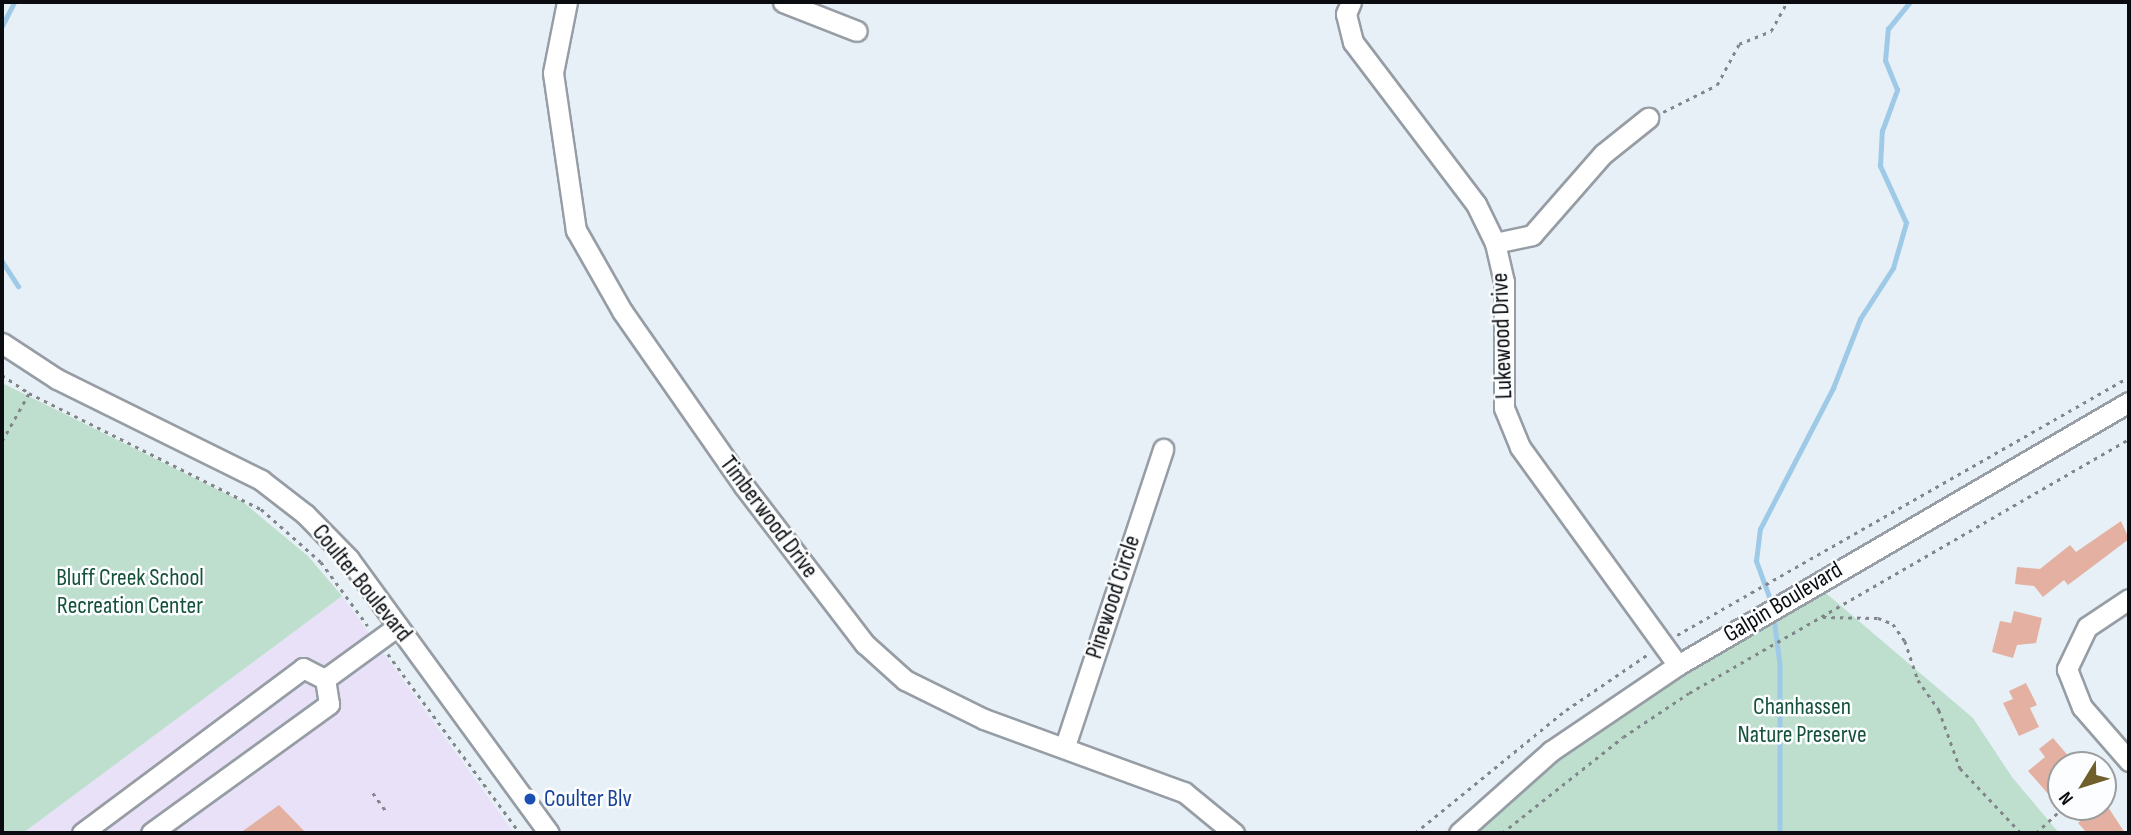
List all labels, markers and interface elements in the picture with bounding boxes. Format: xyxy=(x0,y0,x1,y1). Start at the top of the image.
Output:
street label: Lukewood Drive xyxy=(1485,272,1519,400)
street label: Timberwood Drive xyxy=(714,450,824,584)
street label: Coulter Boulevard xyxy=(306,519,418,647)
street label: Pinewood Circle xyxy=(1080,532,1146,662)
street label: Galpin Boulevard xyxy=(1718,555,1848,649)
park label: Bluff Creek School Recreation Center xyxy=(56,564,204,620)
park label: Chanhassen Nature Preserve xyxy=(1737,693,1867,749)
north arrow xyxy=(2047,751,2117,821)
place label: Coulter Blv xyxy=(544,785,632,813)
text: N xyxy=(2054,787,2079,809)
marker: Coulter Blv xyxy=(522,791,538,807)

